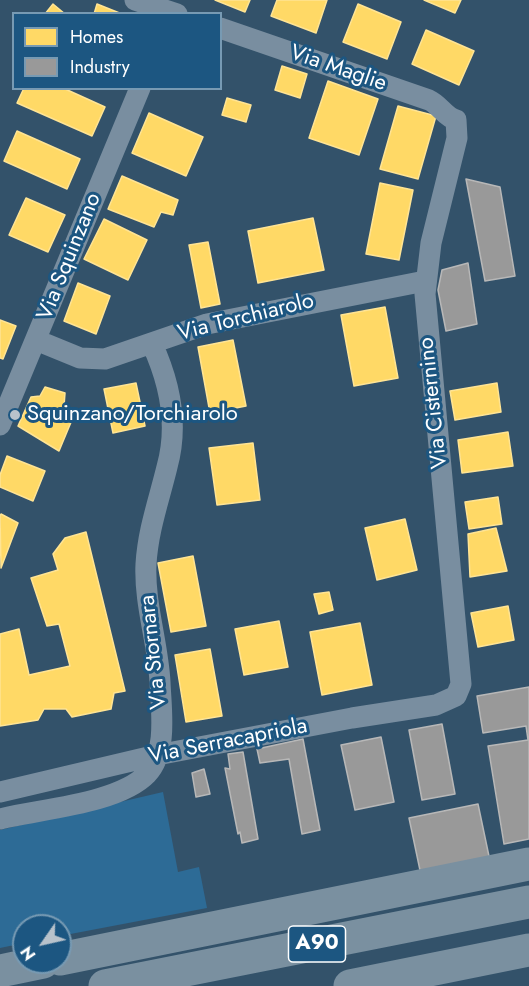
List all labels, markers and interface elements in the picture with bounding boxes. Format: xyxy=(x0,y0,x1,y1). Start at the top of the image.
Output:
legend xyxy=(12,12,222,90)
text: Homes xyxy=(70,24,123,50)
street label: Via Maglie xyxy=(286,40,390,98)
text: Industry xyxy=(70,54,130,80)
street label: Via Squinzano xyxy=(32,189,108,325)
street label: Via Torchiarolo xyxy=(175,288,317,348)
street label: Via Cisternino xyxy=(414,336,454,470)
place label: Squinzano/Torchiarolo xyxy=(27,402,238,428)
marker: Squinzano/Torchiarolo xyxy=(8,408,22,422)
street label: Via Stornara xyxy=(135,594,173,710)
street label: Via Serracapriola xyxy=(146,714,310,770)
north arrow xyxy=(12,914,72,974)
road number: A90 xyxy=(288,926,346,962)
text: N xyxy=(15,942,41,965)

